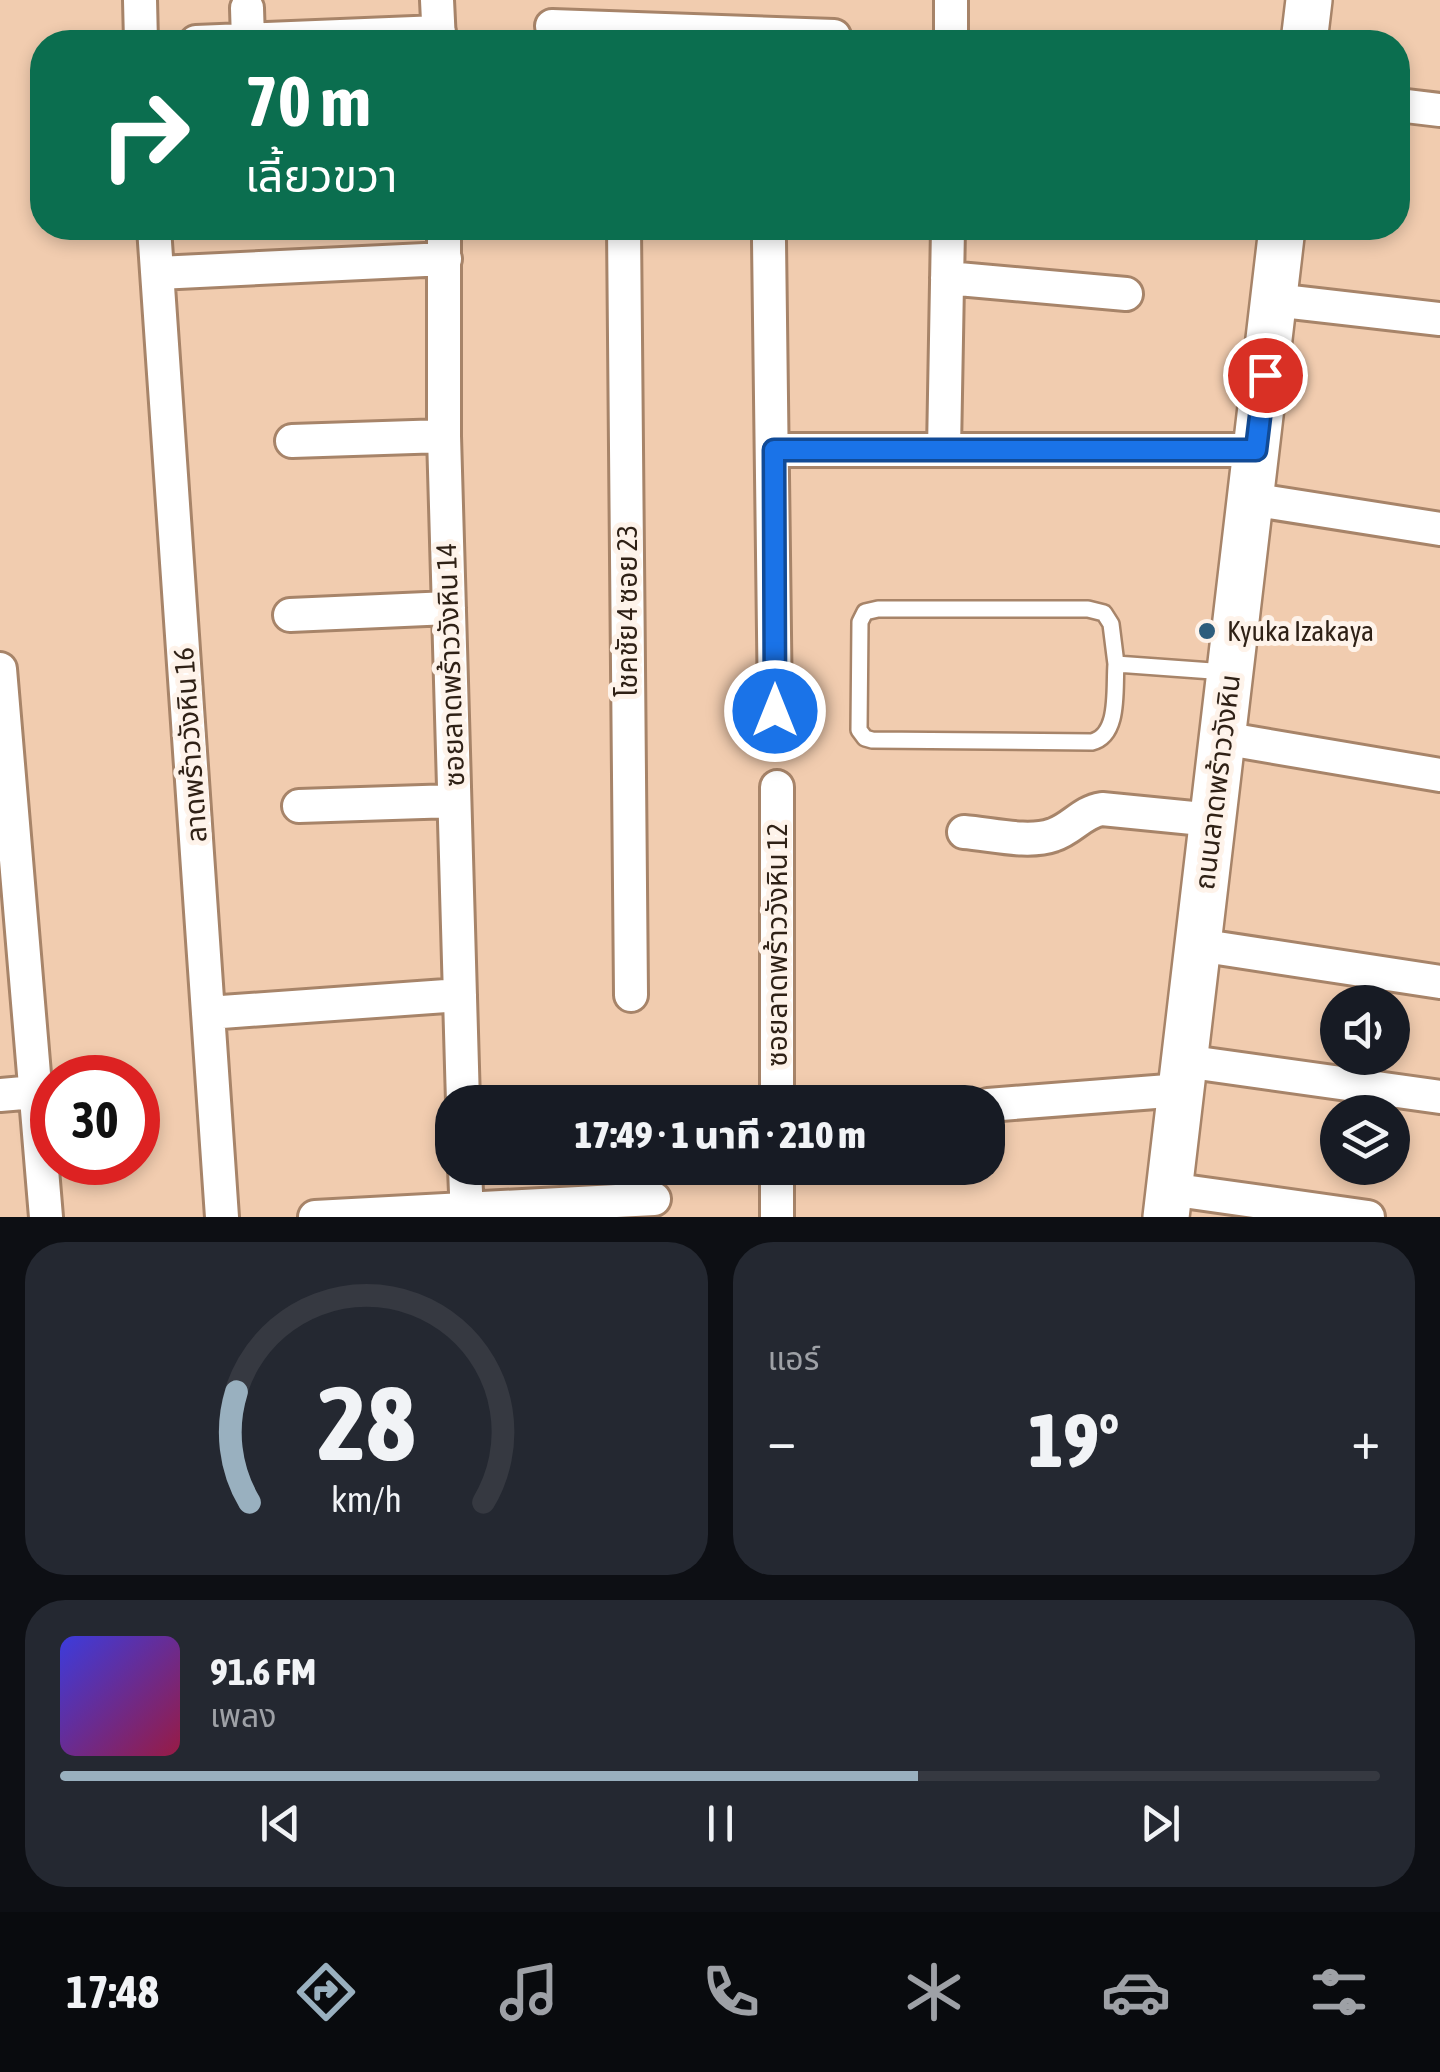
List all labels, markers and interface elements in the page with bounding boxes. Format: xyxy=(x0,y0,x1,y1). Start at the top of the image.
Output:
text: 70 m xyxy=(245,61,371,141)
icon: right xyxy=(80,70,210,200)
text: เลี้ยวขวา xyxy=(245,150,397,202)
pin xyxy=(1223,333,1308,418)
icon: arrive xyxy=(1238,348,1293,403)
street label: โชคชัย 4 ซอย 23 xyxy=(611,525,643,697)
street label: ซอยลาดพร้าววังหิน 14 xyxy=(430,543,470,787)
place label: Kyuka Izakaya xyxy=(1227,615,1374,647)
marker: Kyuka Izakaya xyxy=(1196,620,1218,642)
street label: ลาดพร้าววังหิน 16 xyxy=(167,646,213,844)
position arrow xyxy=(723,659,827,763)
street label: ถนนลาดพร้าววังหิน xyxy=(1188,673,1246,891)
street label: ซอยลาดพร้าววังหิน 12 xyxy=(761,823,793,1067)
map controls xyxy=(1320,985,1410,1185)
button: sound xyxy=(1320,985,1410,1075)
speed limit sign: 30 xyxy=(30,1055,160,1185)
button: layers xyxy=(1320,1095,1410,1185)
text: 17:49 · 1 นาที · 210 m xyxy=(574,1113,866,1156)
text: แอร์ xyxy=(768,1340,819,1377)
text: 28 xyxy=(317,1363,415,1482)
text: 19° xyxy=(1028,1397,1119,1483)
text: − xyxy=(768,1408,796,1471)
text: + xyxy=(1351,1408,1380,1471)
text: km/h xyxy=(331,1479,402,1520)
text: 91.6 FM xyxy=(210,1650,316,1693)
text: เพลง xyxy=(210,1697,277,1734)
icon: previous xyxy=(253,1796,308,1851)
icon: pause xyxy=(693,1796,748,1851)
icon: next xyxy=(1133,1796,1188,1851)
icon: directions xyxy=(291,1957,361,2027)
icon: music xyxy=(494,1957,564,2027)
icon: phone xyxy=(696,1957,766,2027)
icon: climate xyxy=(899,1957,969,2027)
icon: car xyxy=(1101,1957,1171,2027)
icon: filters xyxy=(1304,1957,1374,2027)
text: 17:48 xyxy=(66,1966,159,2018)

